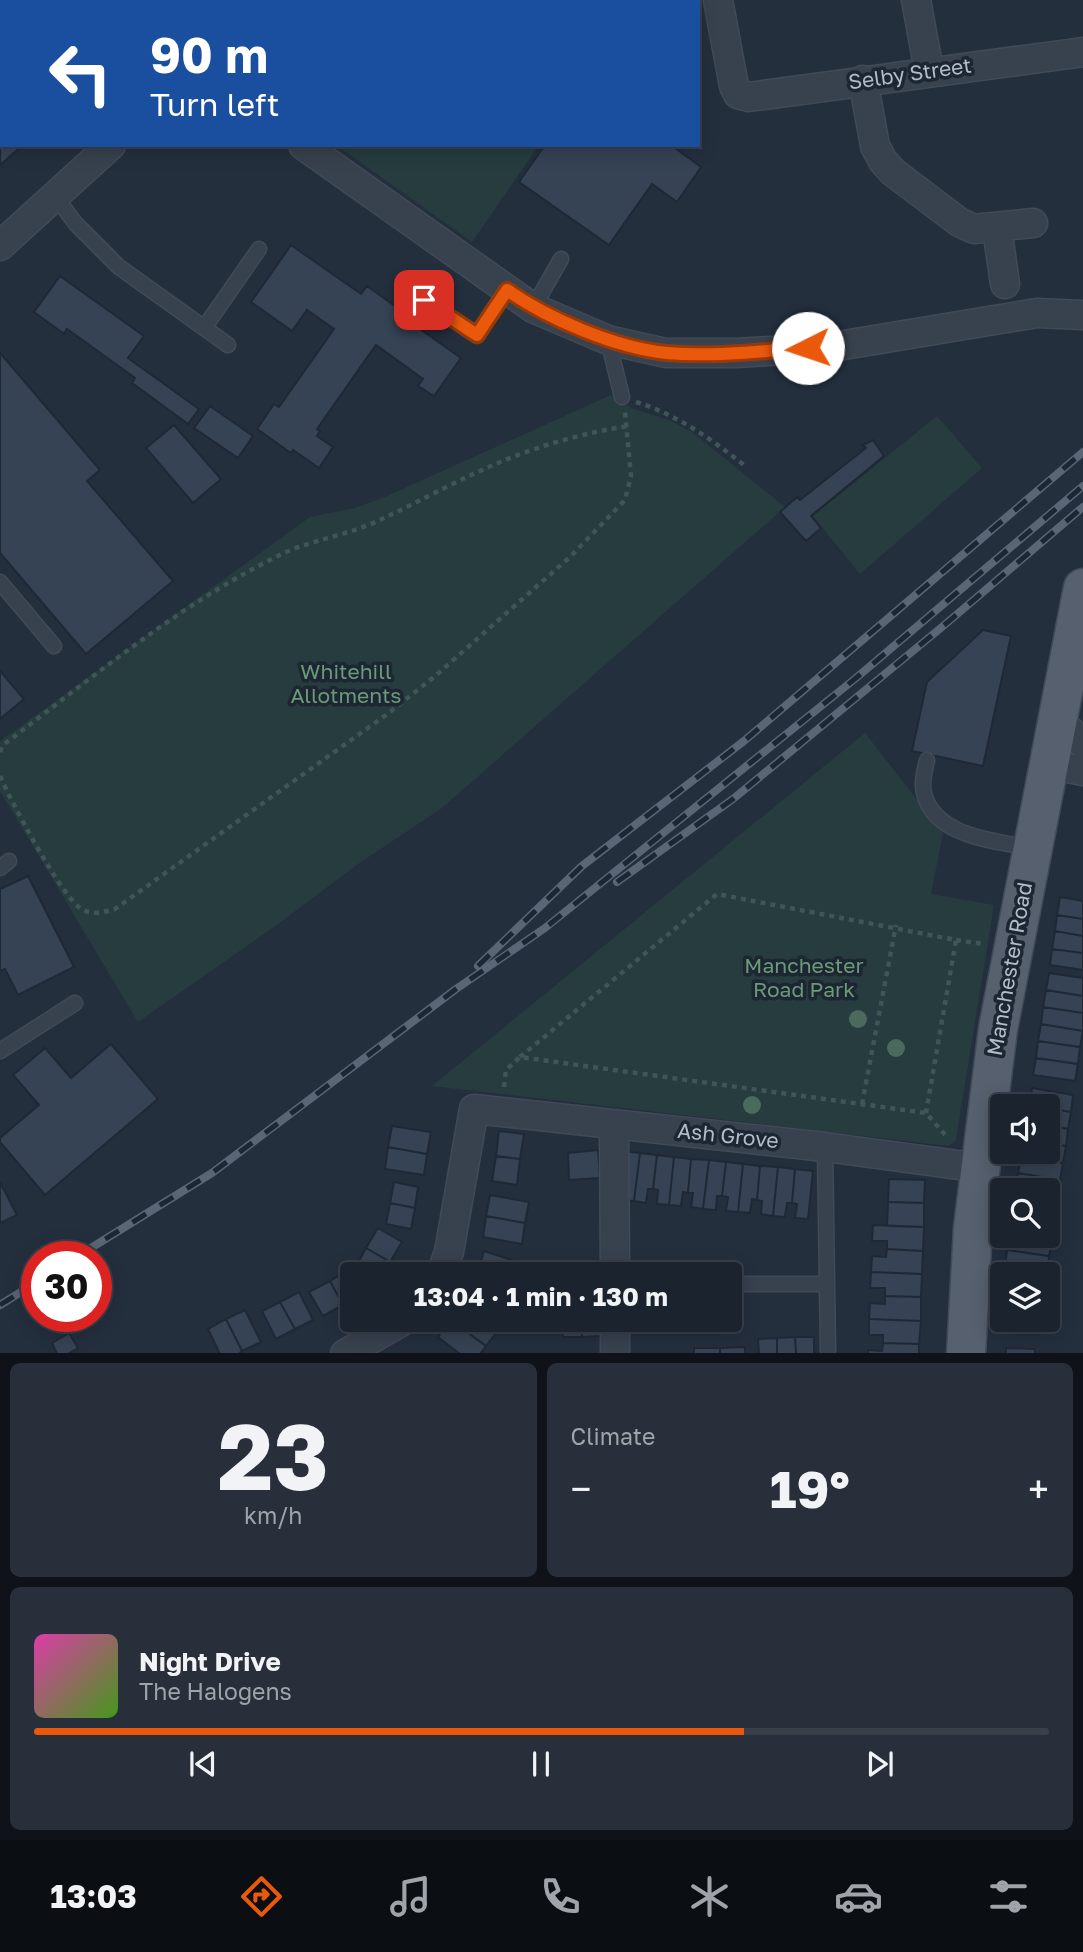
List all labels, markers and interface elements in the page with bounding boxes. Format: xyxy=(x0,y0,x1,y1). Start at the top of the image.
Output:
text: 90 m xyxy=(150,25,268,84)
icon: left xyxy=(35,28,126,119)
street label: Selby Street xyxy=(847,52,973,95)
text: Turn left xyxy=(150,85,279,123)
pin xyxy=(394,270,454,330)
icon: arrive xyxy=(405,281,443,319)
position arrow xyxy=(771,311,845,385)
park label: Whitehill Allotments xyxy=(291,658,401,708)
street label: Manchester Road xyxy=(981,880,1037,1058)
park label: Manchester Road Park xyxy=(744,952,864,1002)
map controls xyxy=(990,1094,1060,1332)
button: sound xyxy=(990,1094,1060,1164)
street label: Ash Grove xyxy=(676,1117,780,1153)
button: search xyxy=(990,1178,1060,1248)
speed limit sign: 30 xyxy=(21,1241,112,1332)
button: layers xyxy=(990,1262,1060,1332)
text: 13:04 · 1 min · 130 m xyxy=(414,1281,668,1312)
text: 23 xyxy=(218,1401,329,1510)
text: Climate xyxy=(571,1422,655,1450)
text: 19° xyxy=(770,1457,850,1519)
text: − xyxy=(571,1466,591,1511)
text: + xyxy=(1028,1466,1049,1511)
text: km/h xyxy=(244,1501,303,1529)
text: Night Drive xyxy=(139,1646,281,1677)
text: The Halogens xyxy=(139,1677,292,1705)
icon: previous xyxy=(184,1745,222,1783)
icon: pause xyxy=(522,1745,560,1783)
icon: next xyxy=(861,1745,899,1783)
icon: directions xyxy=(237,1872,286,1921)
icon: music xyxy=(386,1872,435,1921)
icon: phone xyxy=(536,1872,585,1921)
icon: climate xyxy=(685,1872,734,1921)
icon: car xyxy=(834,1872,883,1921)
icon: filters xyxy=(984,1872,1033,1921)
text: 13:03 xyxy=(50,1877,137,1915)

